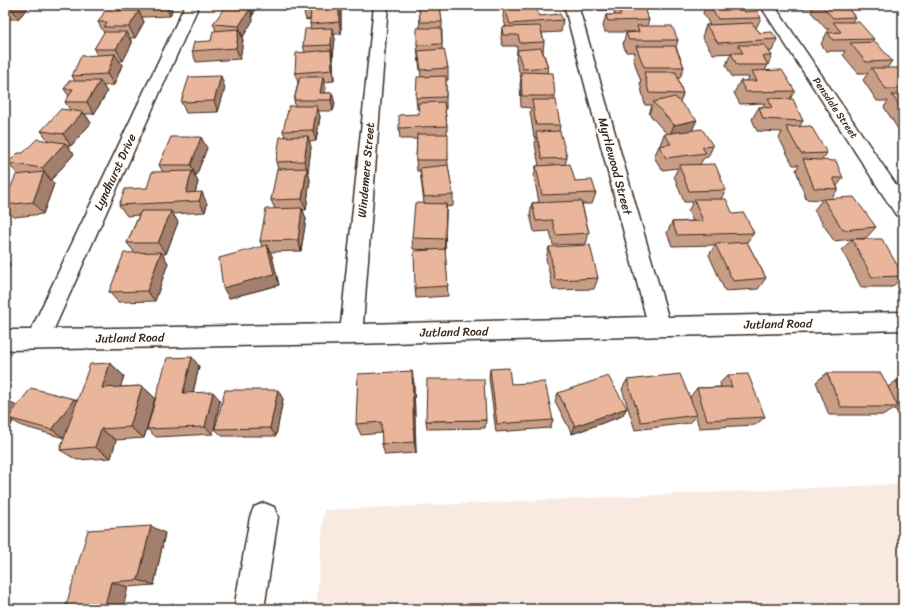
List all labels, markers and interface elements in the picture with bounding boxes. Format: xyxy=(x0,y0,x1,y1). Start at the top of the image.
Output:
street label: Pensdale Street xyxy=(808,73,863,143)
street label: Myrtlewood Street xyxy=(591,115,639,218)
street label: Windemere Street xyxy=(351,121,381,219)
street label: Lyndhurst Drive xyxy=(88,130,142,214)
street label: Jutland Road xyxy=(743,312,813,336)
street label: Jutland Road xyxy=(419,320,489,344)
street label: Jutland Road xyxy=(95,326,165,350)

